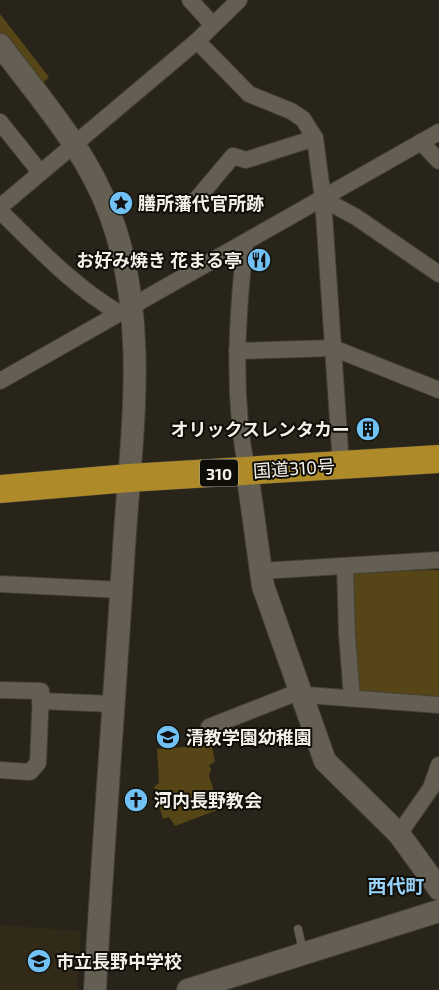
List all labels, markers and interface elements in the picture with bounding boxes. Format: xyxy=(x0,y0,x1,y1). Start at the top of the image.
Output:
place icon: 膳所藩代官所跡 xyxy=(108,190,134,216)
place label: 膳所藩代官所跡 xyxy=(138,192,264,214)
restaurant icon: お好み焼き 花まる亭 xyxy=(246,247,272,273)
place label: お好み焼き 花まる亭 xyxy=(76,249,242,271)
building icon: オリックスレンタカー xyxy=(355,416,381,442)
place label: オリックスレンタカー xyxy=(171,418,350,440)
street label: 国道310号 xyxy=(252,454,336,482)
road number: 310 xyxy=(200,459,238,486)
school or university icon: 清教学園幼稚園 xyxy=(155,724,181,750)
place label: 清教学園幼稚園 xyxy=(186,726,312,748)
church icon: 河内長野教会 xyxy=(123,787,149,813)
place label: 河内長野教会 xyxy=(154,789,262,811)
district label: 西代町 xyxy=(367,874,425,897)
school or university icon: 市立長野中学校 xyxy=(26,948,52,974)
place label: 市立長野中学校 xyxy=(56,950,182,972)

